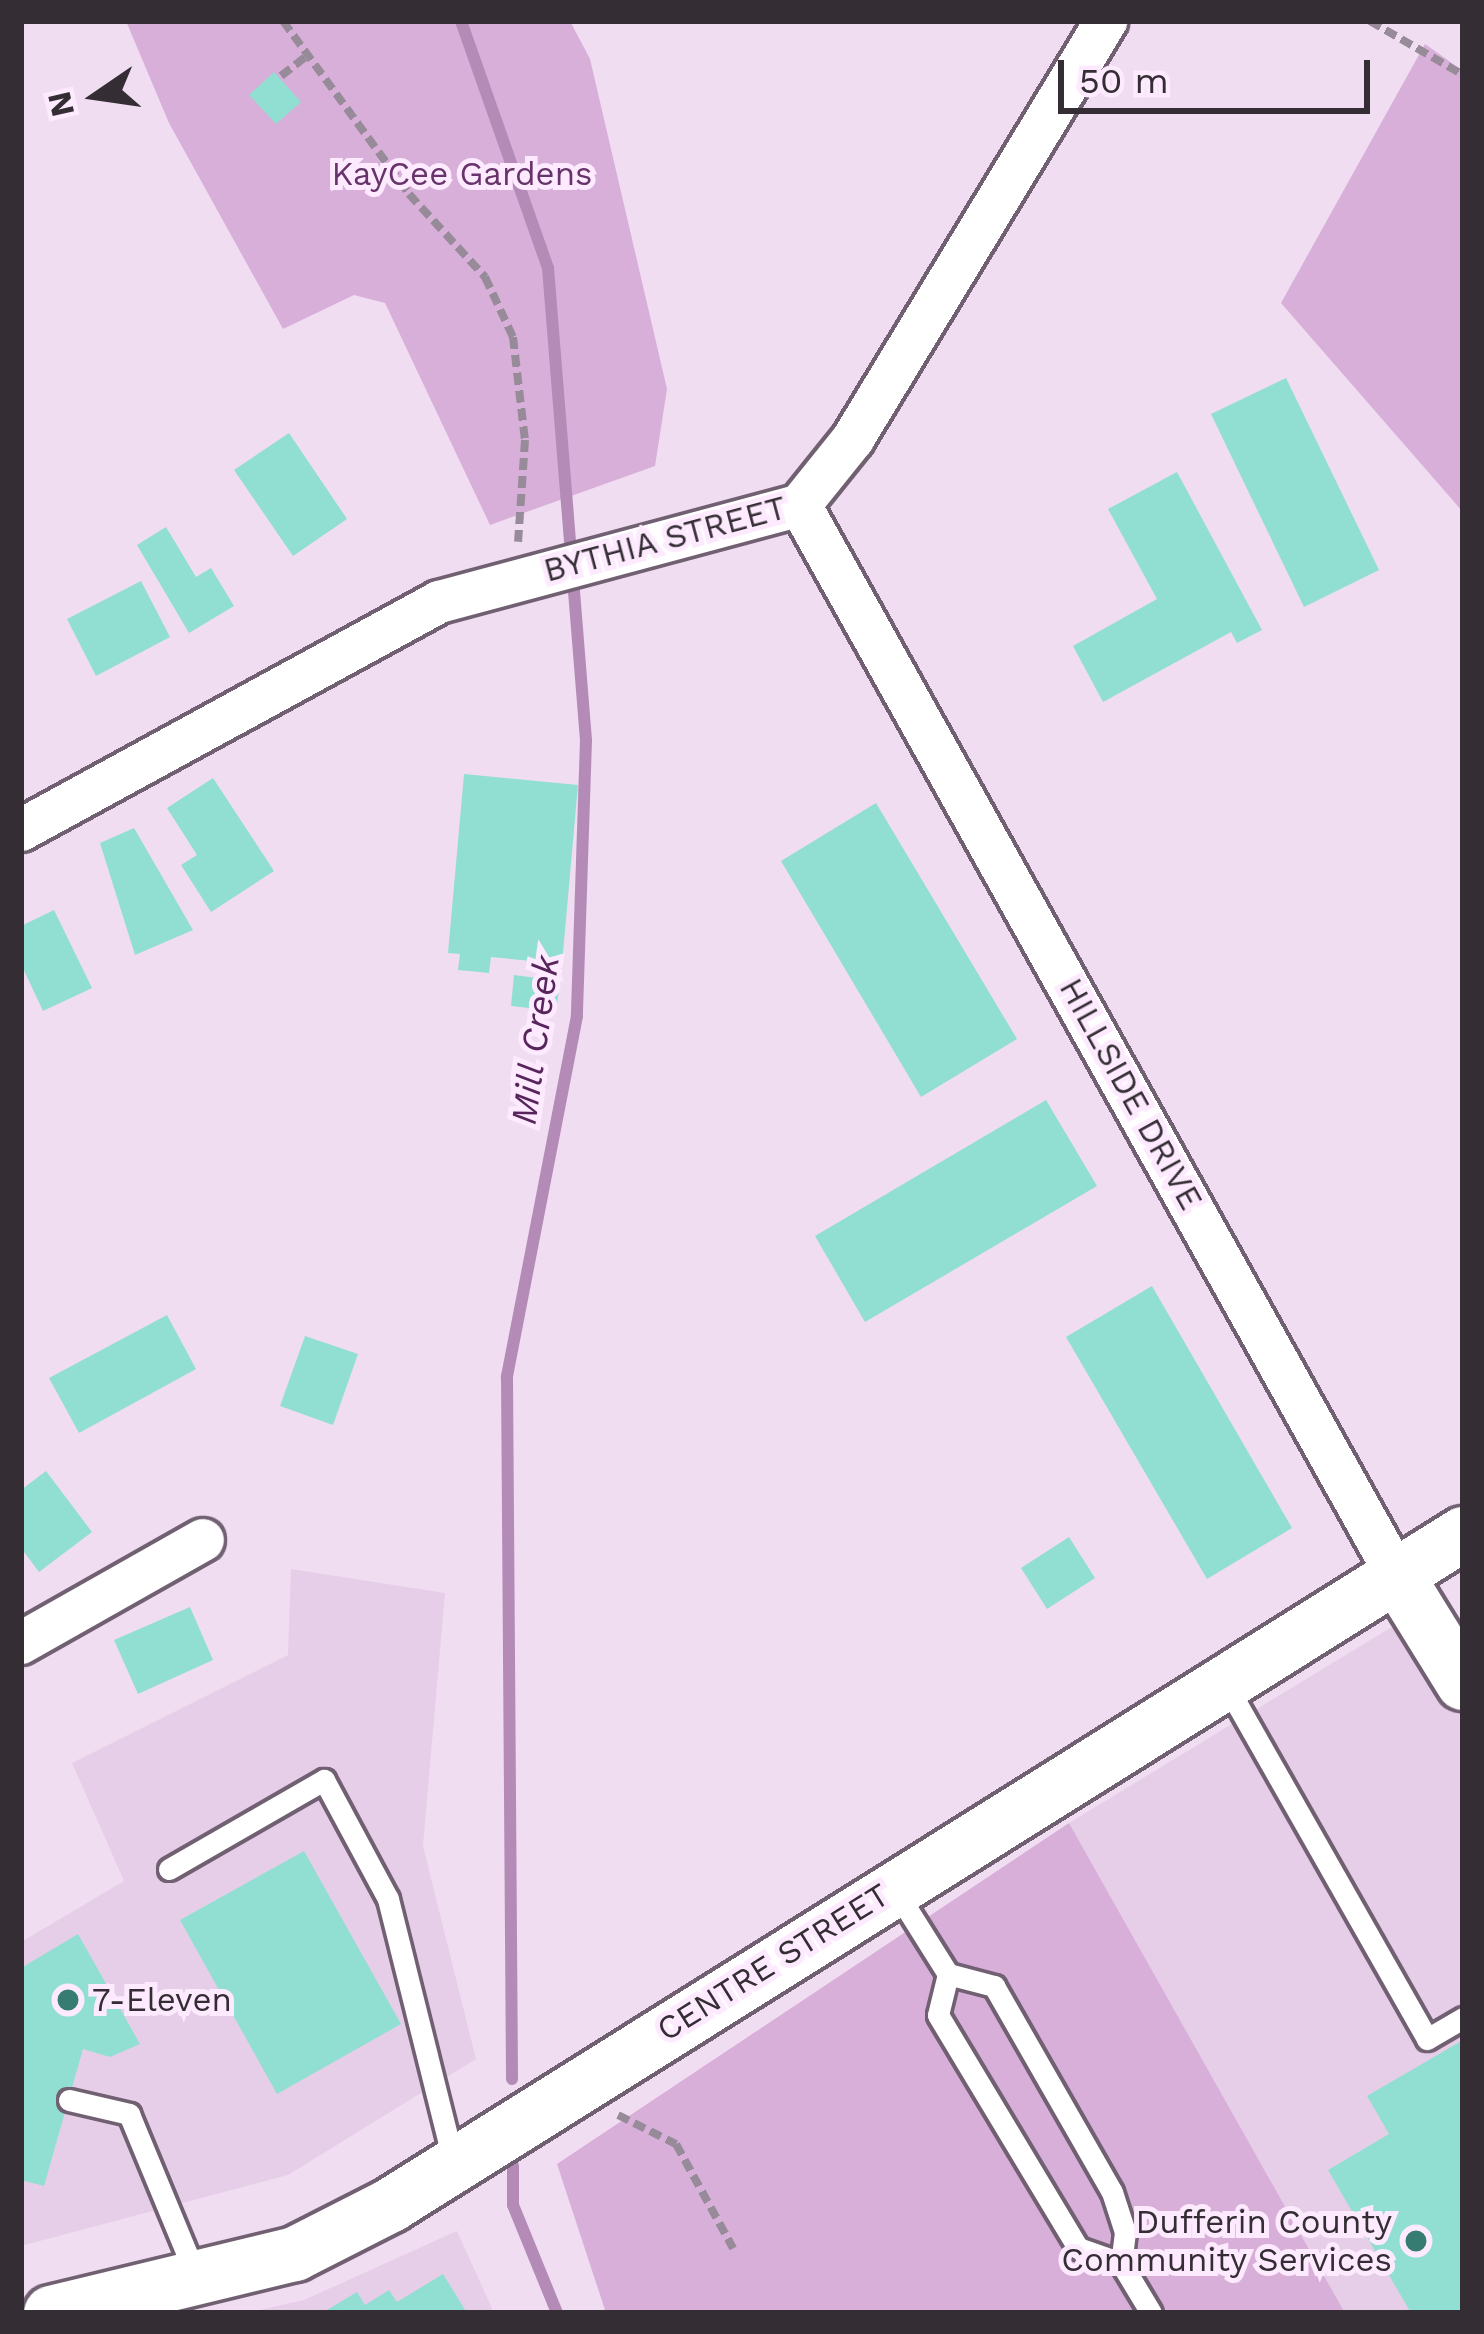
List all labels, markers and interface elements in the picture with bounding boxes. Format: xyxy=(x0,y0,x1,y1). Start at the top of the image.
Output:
north arrow xyxy=(36,36,156,156)
scale bar xyxy=(1064,36,1376,110)
text: 50 m xyxy=(1079,60,1169,102)
text: N xyxy=(39,88,82,121)
park label: KayCee Gardens xyxy=(332,154,592,194)
street label: BYTHIA STREET xyxy=(539,487,791,591)
water label: Mill Creek xyxy=(503,952,569,1128)
street label: HILLSIDE DRIVE xyxy=(1051,971,1211,1217)
street label: CENTRE STREET xyxy=(650,1875,896,2049)
place label: 7-Eleven xyxy=(92,1980,232,2020)
marker: 7-Eleven xyxy=(55,1987,81,2013)
place label: Dufferin County Community Services xyxy=(1060,2202,1392,2280)
marker: Dufferin County Community Services xyxy=(1403,2228,1429,2254)

